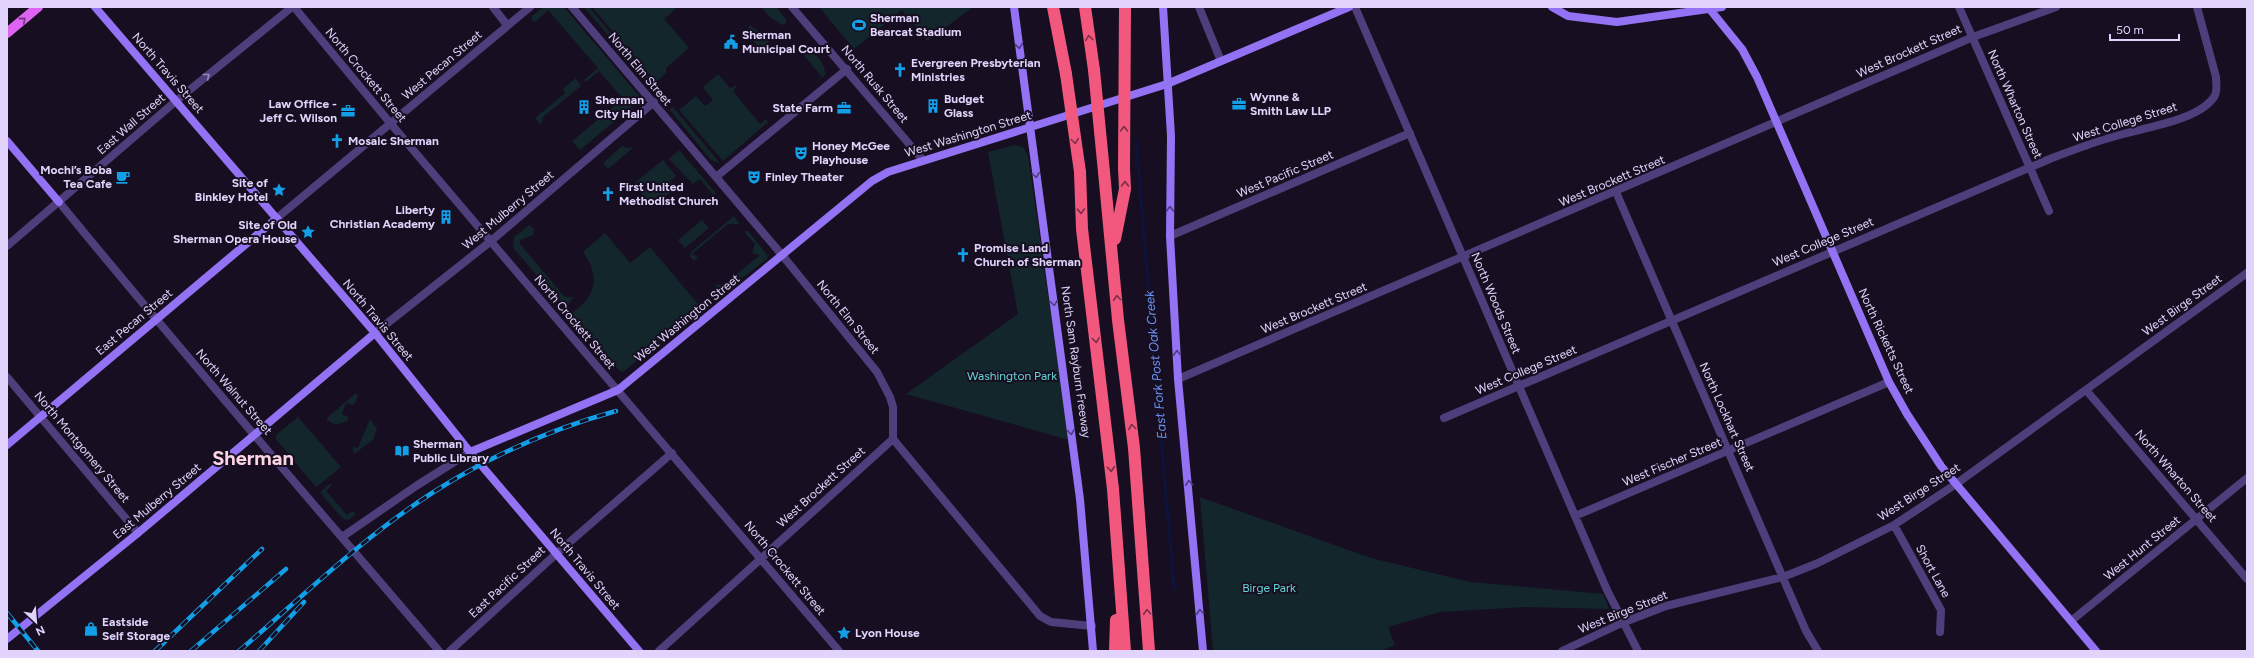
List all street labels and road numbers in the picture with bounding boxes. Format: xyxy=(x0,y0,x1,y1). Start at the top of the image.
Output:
street label: West Brockett Street xyxy=(1854,21,1964,80)
street label: North Crockett Street xyxy=(323,25,410,125)
street label: West Pecan Street xyxy=(399,27,485,102)
street label: North Travis Street xyxy=(129,30,207,116)
street label: North Elm Street xyxy=(605,30,675,109)
street label: North Rusk Street xyxy=(839,42,912,126)
street label: North Wharton Street xyxy=(1985,47,2046,161)
street label: East Wall Street xyxy=(94,90,168,157)
street label: West College Street xyxy=(2071,99,2179,145)
street label: West Washington Street xyxy=(903,108,1033,160)
street label: West Pacific Street xyxy=(1235,147,1336,201)
street label: West Brockett Street xyxy=(1557,152,1667,210)
street label: West Mulberry Street xyxy=(460,167,557,252)
street label: West College Street xyxy=(1770,214,1876,270)
street label: North Woods Street xyxy=(1468,250,1524,356)
street label: West Washington Street xyxy=(632,271,743,365)
street label: West Birge Street xyxy=(2139,271,2225,339)
street label: North Crockett Street xyxy=(532,272,619,372)
street label: North Travis Street xyxy=(340,276,416,364)
street label: North Elm Street xyxy=(814,277,882,357)
street label: West Brockett Street xyxy=(1259,279,1369,337)
street label: North Sam Rayburn Freeway xyxy=(1058,285,1094,440)
street label: East Pecan Street xyxy=(93,286,175,358)
street label: North Ricketts Street xyxy=(1855,286,1917,396)
street label: West College Street xyxy=(1473,342,1579,398)
street label: North Walnut Street xyxy=(193,346,275,438)
street label: North Lockhart Street xyxy=(1697,360,1758,474)
street label: North Montgomery Street xyxy=(31,389,133,506)
street label: North Wharton Street xyxy=(2132,427,2220,525)
street label: West Fischer Street xyxy=(1621,435,1724,489)
street label: West Brockett Street xyxy=(774,444,868,530)
street label: East Mulberry Street xyxy=(110,460,204,542)
street label: West Birge Street xyxy=(1875,460,1963,524)
street label: West Hunt Street xyxy=(2101,513,2183,583)
street label: North Crockett Street xyxy=(742,518,829,618)
street label: North Travis Street xyxy=(547,525,623,613)
street label: Short Lane xyxy=(1913,542,1953,600)
street label: East Pacific Street xyxy=(466,543,548,621)
street label: West Birge Street xyxy=(1576,588,1670,636)

